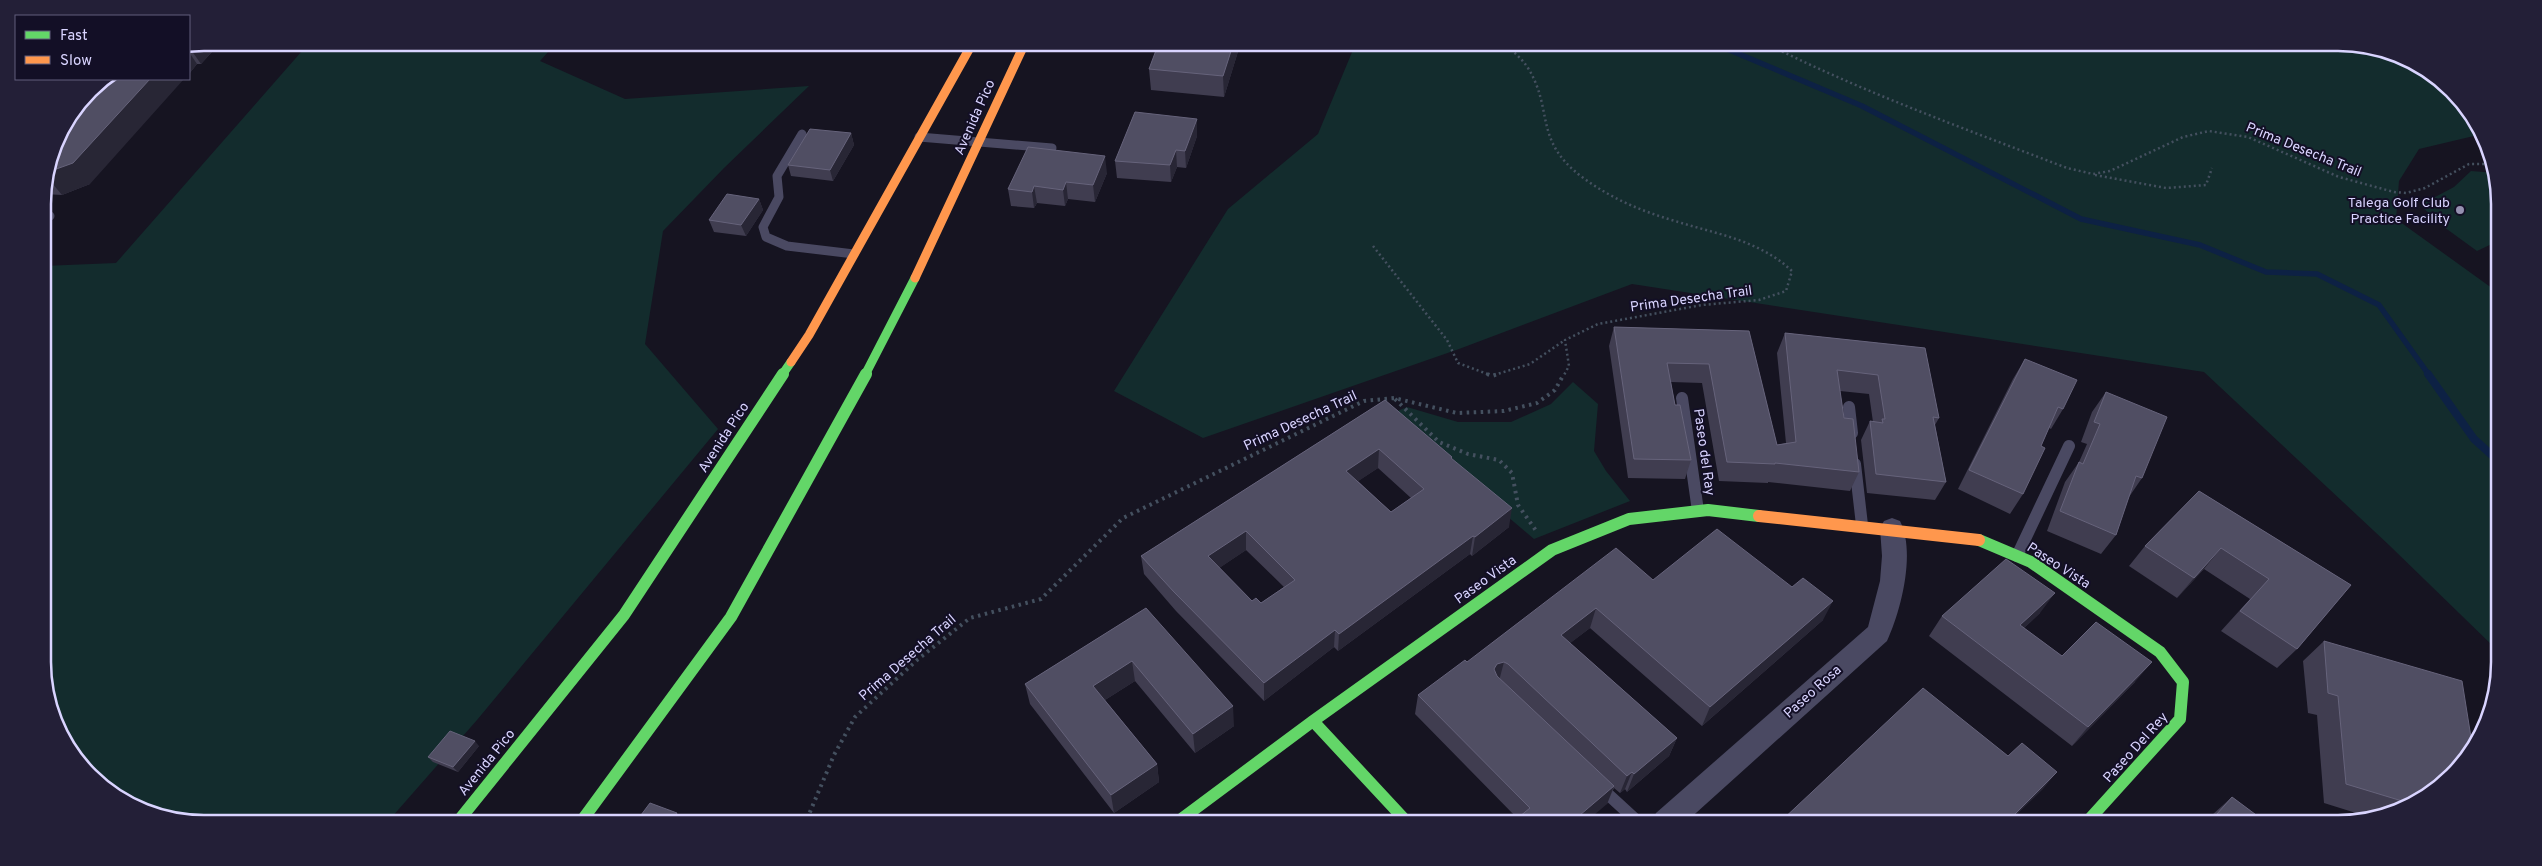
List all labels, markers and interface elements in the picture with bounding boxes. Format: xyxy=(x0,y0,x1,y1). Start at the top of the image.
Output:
legend xyxy=(15,15,190,80)
text: Fast xyxy=(60,27,88,46)
text: Slow xyxy=(60,52,92,71)
street label: Avenida Pico xyxy=(951,77,1000,158)
street label: Prima Desecha Trail xyxy=(2243,119,2364,181)
place label: Talega Golf Club Practice Facility xyxy=(2348,195,2450,228)
marker: Talega Golf Club Practice Facility xyxy=(2454,204,2466,216)
street label: Prima Desecha Trail xyxy=(1629,283,1753,316)
street label: Prima Desecha Trail xyxy=(1241,388,1360,455)
street label: Avenida Pico xyxy=(695,399,754,476)
street label: Paseo del Ray xyxy=(1689,408,1718,497)
street label: Paseo Vista xyxy=(2023,539,2093,593)
street label: Paseo Vista xyxy=(1452,552,1520,608)
street label: Prima Desecha Trail xyxy=(856,611,960,705)
street label: Paseo Rosa xyxy=(1781,662,1845,722)
street label: Paseo Del Rey xyxy=(2100,709,2172,787)
street label: Avenida Pico xyxy=(455,726,519,800)

